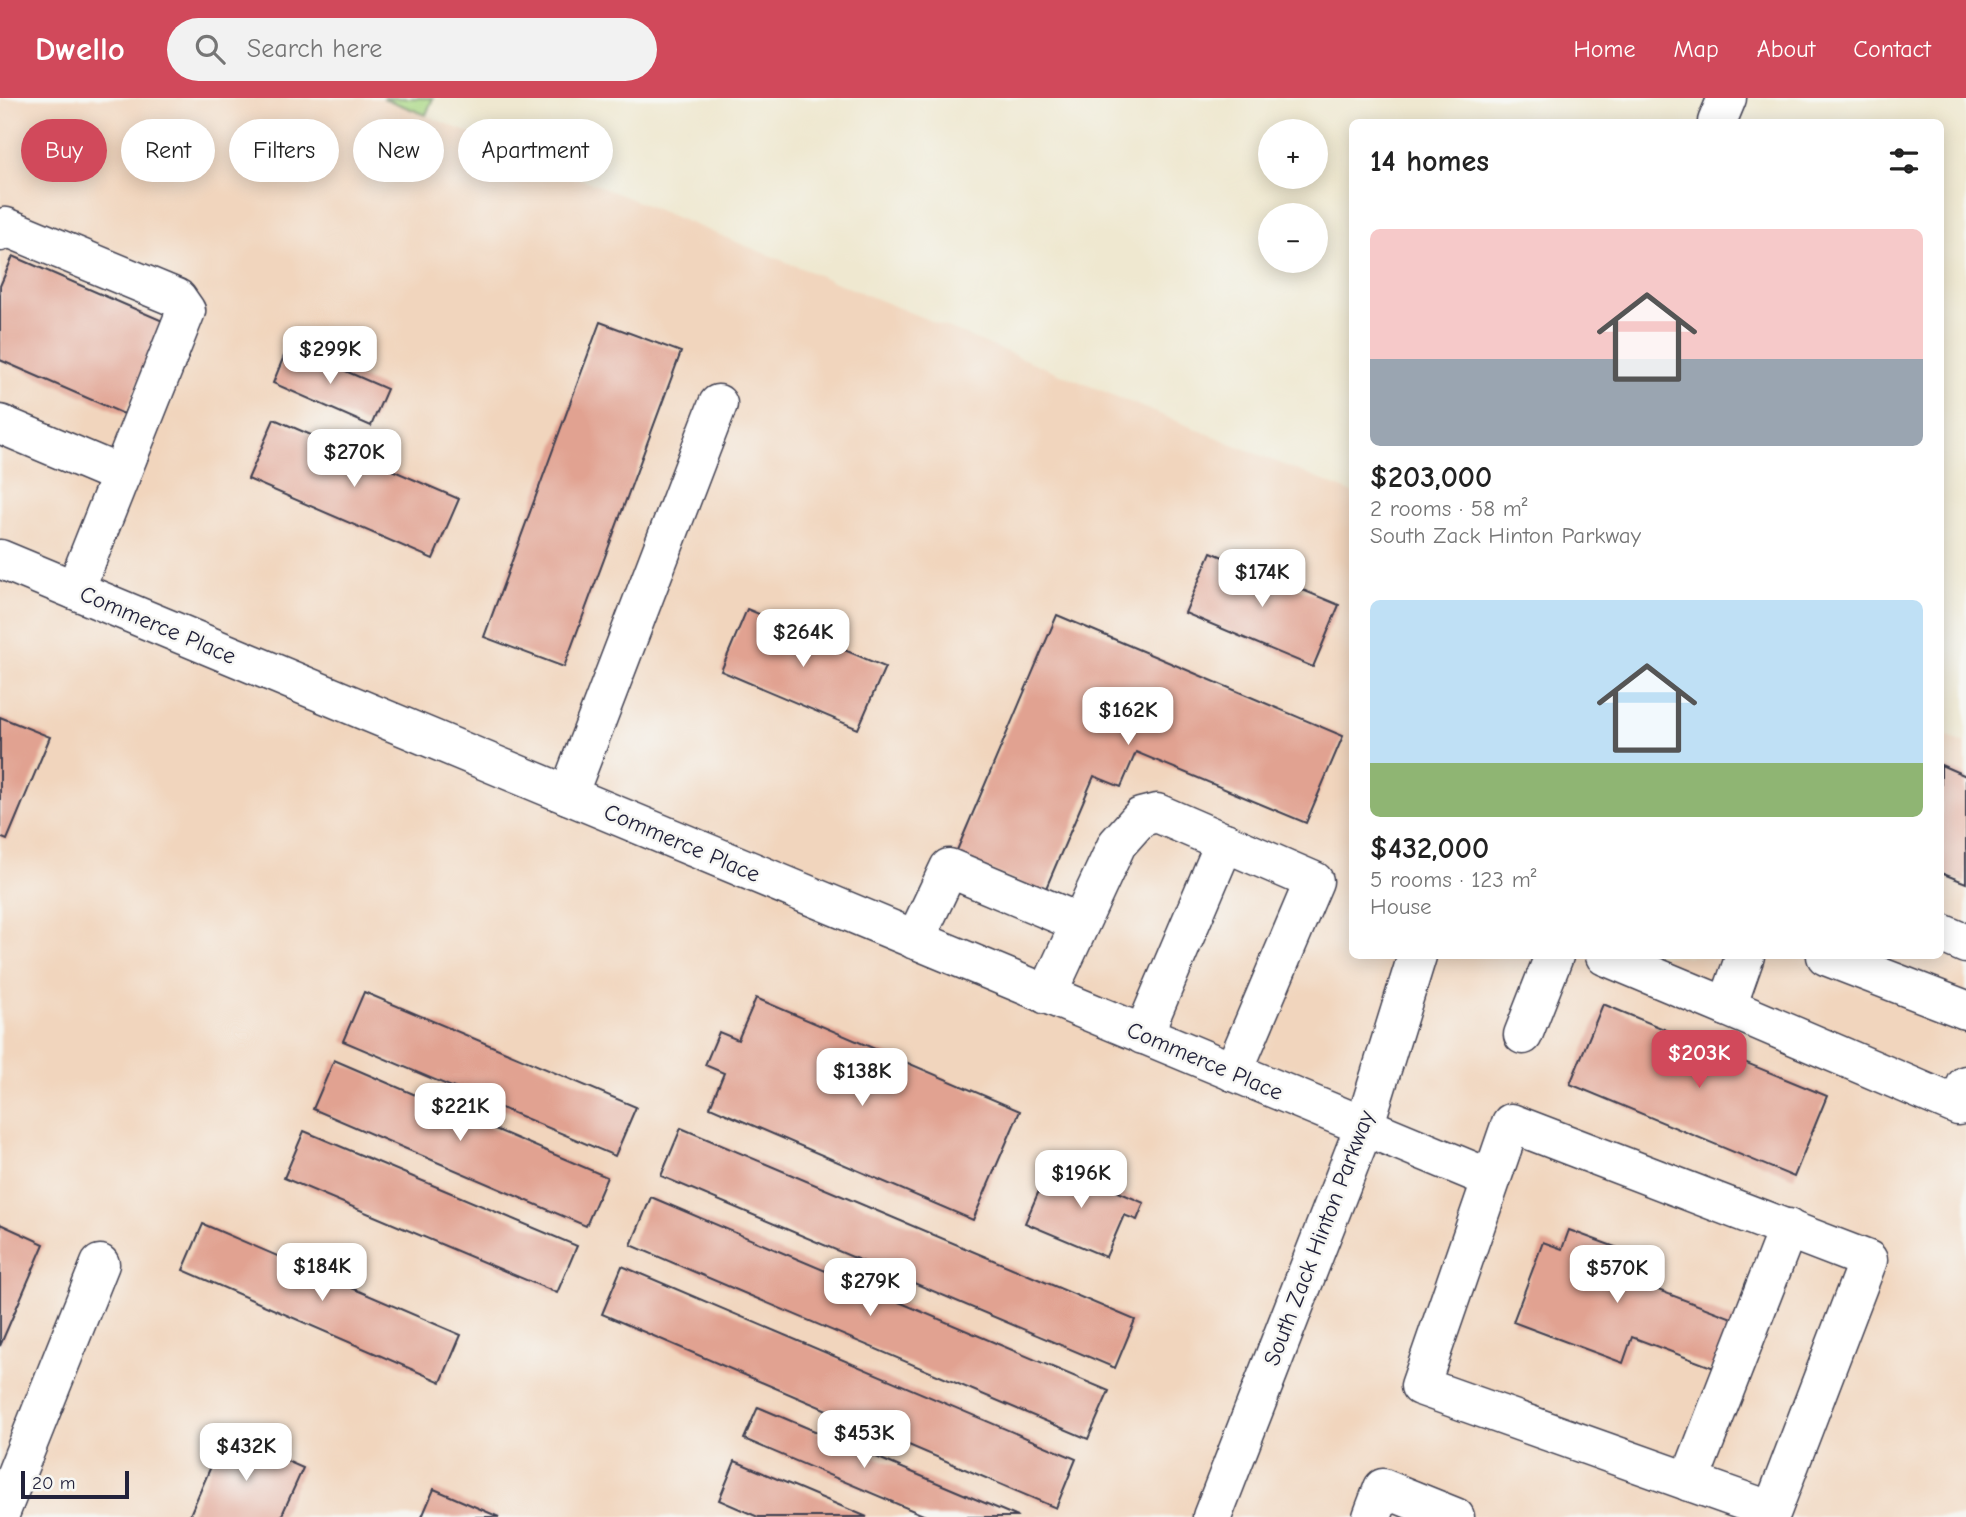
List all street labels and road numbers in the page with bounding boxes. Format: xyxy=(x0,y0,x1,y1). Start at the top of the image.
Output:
street label: Commerce Place xyxy=(76,580,240,670)
street label: Commerce Place xyxy=(600,798,764,888)
street label: Commerce Place xyxy=(1123,1016,1287,1106)
street label: South Zack Hinton Parkway xyxy=(1258,1106,1380,1369)

